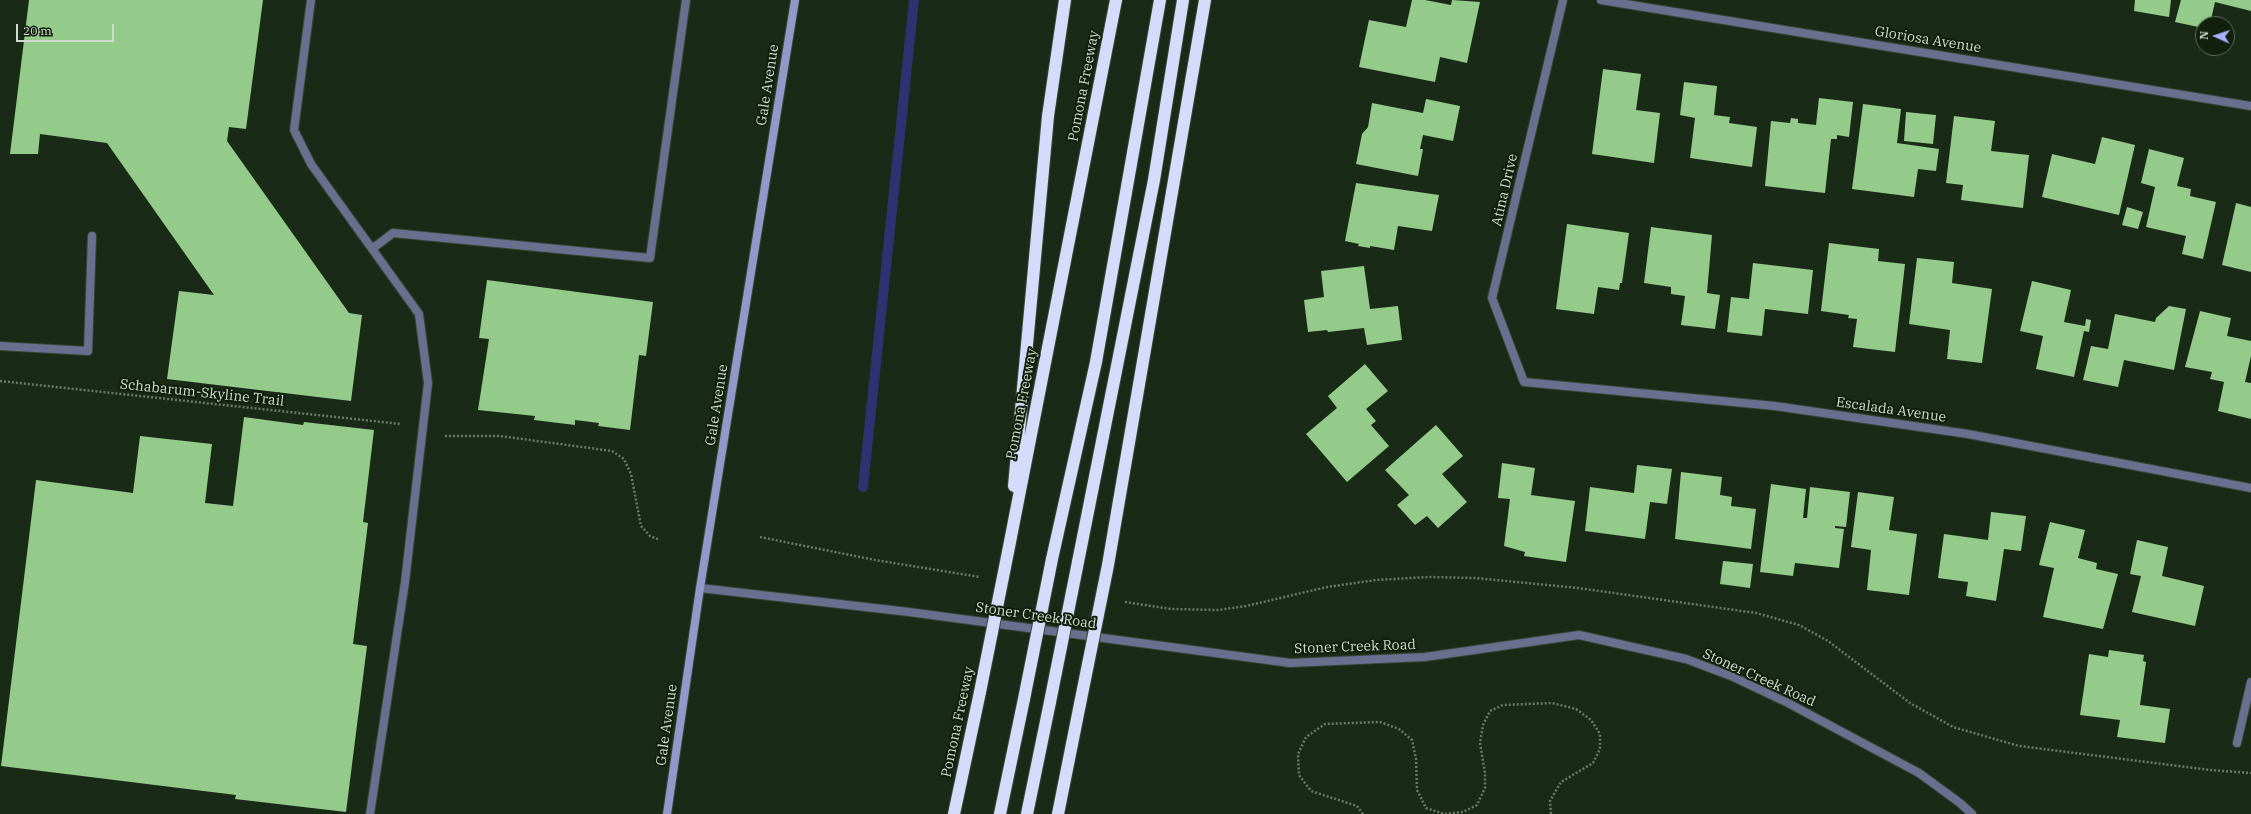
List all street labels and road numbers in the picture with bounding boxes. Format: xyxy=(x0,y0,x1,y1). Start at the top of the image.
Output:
street label: Gloriosa Avenue xyxy=(1874,23,1982,57)
street label: Pomona Freeway xyxy=(1065,29,1103,143)
street label: Gale Avenue xyxy=(753,43,783,127)
street label: Atina Drive xyxy=(1488,152,1522,228)
street label: Pomona Freeway xyxy=(1003,347,1041,461)
street label: Gale Avenue xyxy=(702,363,732,447)
street label: Schabarum-Skyline Trail xyxy=(119,376,285,410)
street label: Escalada Avenue xyxy=(1835,394,1947,426)
street label: Stoner Creek Road xyxy=(974,599,1098,633)
street label: Stoner Creek Road xyxy=(1294,636,1416,658)
street label: Stoner Creek Road xyxy=(1700,646,1818,710)
street label: Pomona Freeway xyxy=(938,665,978,779)
street label: Gale Avenue xyxy=(653,683,681,767)

